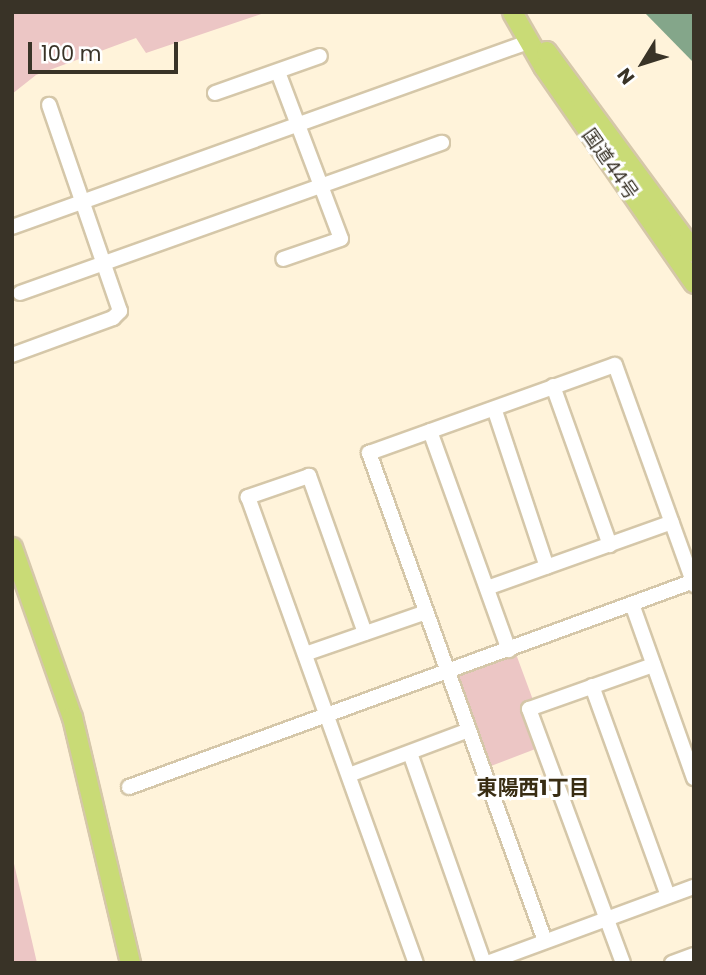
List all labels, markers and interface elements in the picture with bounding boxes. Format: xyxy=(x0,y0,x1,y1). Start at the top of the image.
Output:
scale bar xyxy=(32,28,182,72)
north arrow xyxy=(608,28,678,98)
text: 100 m xyxy=(41,39,101,68)
text: N xyxy=(611,62,641,90)
street label: 国道44号 xyxy=(577,124,643,204)
district label: 東陽西1丁目 xyxy=(477,775,589,801)

